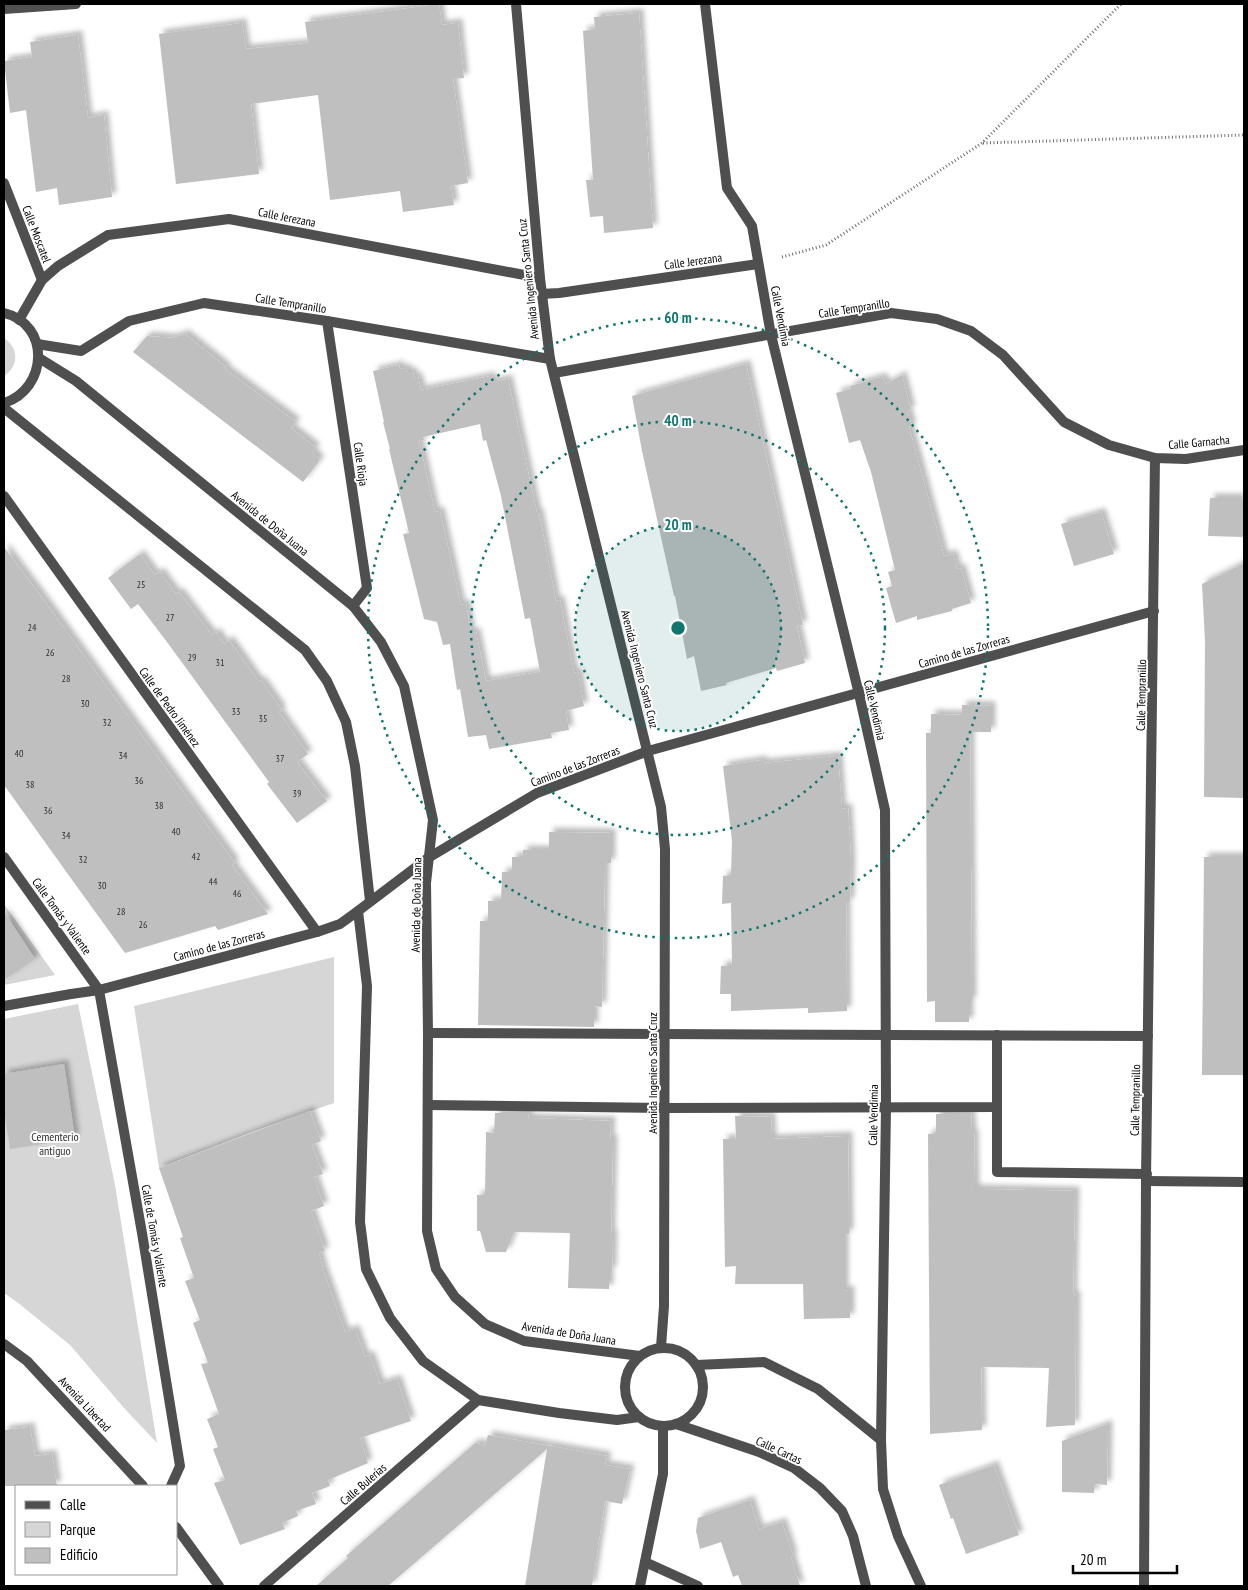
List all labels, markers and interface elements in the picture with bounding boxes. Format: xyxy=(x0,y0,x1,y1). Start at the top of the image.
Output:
street label: Calle Moscatel xyxy=(19,203,55,265)
street label: Calle Jerezana xyxy=(257,204,317,230)
street label: Avenida Ingeniero Santa Cruz xyxy=(514,218,542,340)
street label: Calle Jerezana xyxy=(663,249,723,272)
street label: Calle Vendimia xyxy=(768,285,794,348)
street label: Calle Tempranillo xyxy=(254,290,328,316)
street label: Calle Tempranillo xyxy=(817,295,891,321)
text: 60 m xyxy=(664,308,692,327)
text: 40 m xyxy=(664,411,692,430)
street label: Calle Garnacha xyxy=(1168,432,1231,452)
street label: Calle Rioja xyxy=(350,441,372,487)
street label: Avenida de Doña Juana xyxy=(228,487,312,559)
text: 20 m xyxy=(664,515,692,534)
house number: 25 xyxy=(137,578,146,591)
street label: Avenida Ingeniero Santa Cruz xyxy=(618,608,662,730)
house number: 27 xyxy=(166,611,175,624)
centre of rings xyxy=(669,619,687,637)
house number: 24 xyxy=(28,621,37,634)
street label: Camino de las Zorreras xyxy=(917,631,1011,671)
house number: 26 xyxy=(46,646,55,659)
house number: 29 xyxy=(188,651,197,664)
house number: 31 xyxy=(216,656,225,669)
street label: Calle Tempranillo xyxy=(1133,659,1149,731)
street label: Calle de Pedro Jiménez xyxy=(136,664,204,750)
house number: 28 xyxy=(62,672,71,685)
street label: Calle Vendimia xyxy=(861,679,889,742)
house number: 30 xyxy=(81,697,90,710)
house number: 33 xyxy=(232,705,241,718)
house number: 35 xyxy=(259,712,268,725)
house number: 32 xyxy=(103,716,112,729)
street label: Camino de las Zorreras xyxy=(528,742,622,790)
house number: 40 xyxy=(15,747,24,760)
house number: 34 xyxy=(119,749,128,762)
house number: 37 xyxy=(276,752,285,765)
house number: 36 xyxy=(135,774,144,787)
house number: 38 xyxy=(26,778,35,791)
house number: 39 xyxy=(293,787,302,800)
house number: 38 xyxy=(155,799,164,812)
house number: 36 xyxy=(44,804,53,817)
house number: 40 xyxy=(172,825,181,838)
house number: 34 xyxy=(62,829,71,842)
house number: 42 xyxy=(192,850,201,863)
house number: 32 xyxy=(79,853,88,866)
street label: Avenida de Doña Juana xyxy=(408,857,424,953)
street label: Calle Tomás y Valiente xyxy=(29,875,95,957)
house number: 44 xyxy=(209,875,218,888)
house number: 30 xyxy=(98,879,107,892)
house number: 46 xyxy=(233,887,242,900)
house number: 28 xyxy=(117,905,126,918)
house number: 26 xyxy=(139,918,148,931)
street label: Camino de las Zorreras xyxy=(172,926,266,964)
street label: Avenida Ingeniero Santa Cruz xyxy=(645,1012,660,1134)
street label: Calle Tempranillo xyxy=(1127,1064,1143,1136)
street label: Calle Vendimia xyxy=(865,1084,881,1146)
park label: Cementerio antiguo xyxy=(31,1129,79,1158)
street label: Calle de Tomás y Valiente xyxy=(139,1183,171,1289)
street label: Avenida de Doña Juana xyxy=(521,1318,617,1348)
street label: Avenida Libertad xyxy=(56,1373,114,1435)
street label: Calle Cartas xyxy=(754,1433,804,1467)
street label: Calle Bulerías xyxy=(337,1460,389,1508)
legend xyxy=(15,1485,178,1575)
text: Calle xyxy=(60,1495,86,1514)
text: Parque xyxy=(60,1520,96,1539)
scale bar xyxy=(1073,1542,1177,1574)
text: Edificio xyxy=(60,1545,98,1564)
text: 20 m xyxy=(1080,1550,1106,1569)

